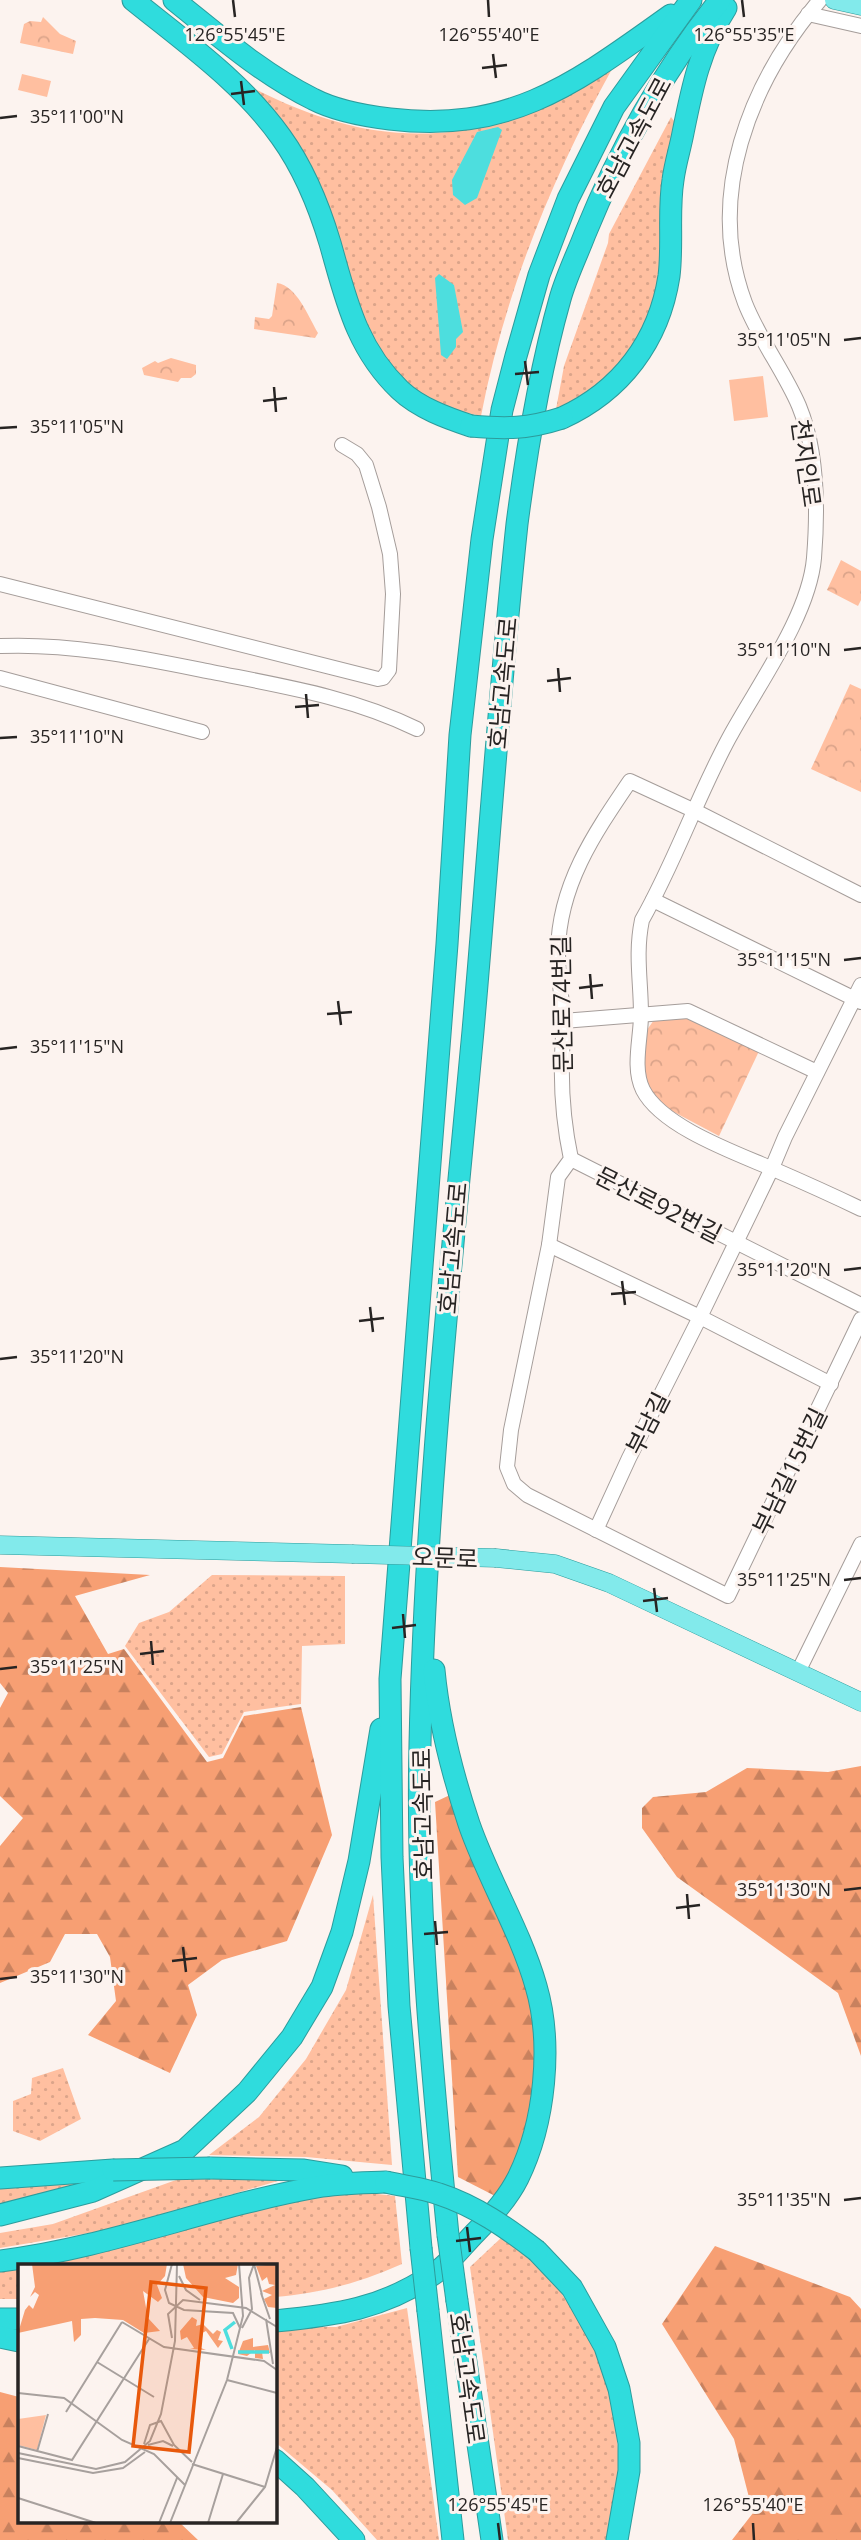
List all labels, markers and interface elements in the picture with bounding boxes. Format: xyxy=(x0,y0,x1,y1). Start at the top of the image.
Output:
text: 126°55'45"E xyxy=(185,22,285,46)
text: 126°55'40"E xyxy=(439,22,539,46)
text: 126°55'35"E xyxy=(694,22,794,46)
street label: 호남고속도로 xyxy=(587,71,679,203)
text: 35°11'00"N xyxy=(30,104,124,128)
text: 35°11'05"N xyxy=(737,327,831,351)
text: 35°11'05"N xyxy=(30,414,124,438)
street label: 천지인로 xyxy=(785,417,829,509)
street label: 호남고속도로 xyxy=(480,616,524,750)
text: 35°11'10"N xyxy=(737,637,831,661)
text: 35°11'10"N xyxy=(30,724,124,748)
street label: 문산로74번길 xyxy=(543,935,579,1073)
text: 35°11'15"N xyxy=(737,947,831,971)
text: 35°11'15"N xyxy=(30,1034,124,1058)
street label: 문산로92번길 xyxy=(590,1158,728,1250)
street label: 호남고속도로 xyxy=(430,1181,474,1315)
text: 35°11'20"N xyxy=(737,1257,831,1281)
text: 35°11'20"N xyxy=(30,1344,124,1368)
street label: 부남길 xyxy=(617,1386,677,1460)
street label: 부남길15번길 xyxy=(744,1402,834,1540)
street label: 오문로 xyxy=(411,1539,479,1575)
text: 35°11'25"N xyxy=(737,1567,831,1591)
text: 35°11'25"N xyxy=(30,1654,124,1678)
street label: 호남고속도로 xyxy=(404,1747,440,1881)
text: 35°11'30"N xyxy=(737,1877,831,1901)
text: 35°11'30"N xyxy=(30,1964,124,1988)
text: 35°11'35"N xyxy=(737,2187,831,2211)
inset map xyxy=(18,2264,276,2522)
street label: 호남고속도로 xyxy=(442,2310,494,2446)
text: 126°55'45"E xyxy=(448,2492,548,2516)
text: 126°55'40"E xyxy=(703,2492,803,2516)

